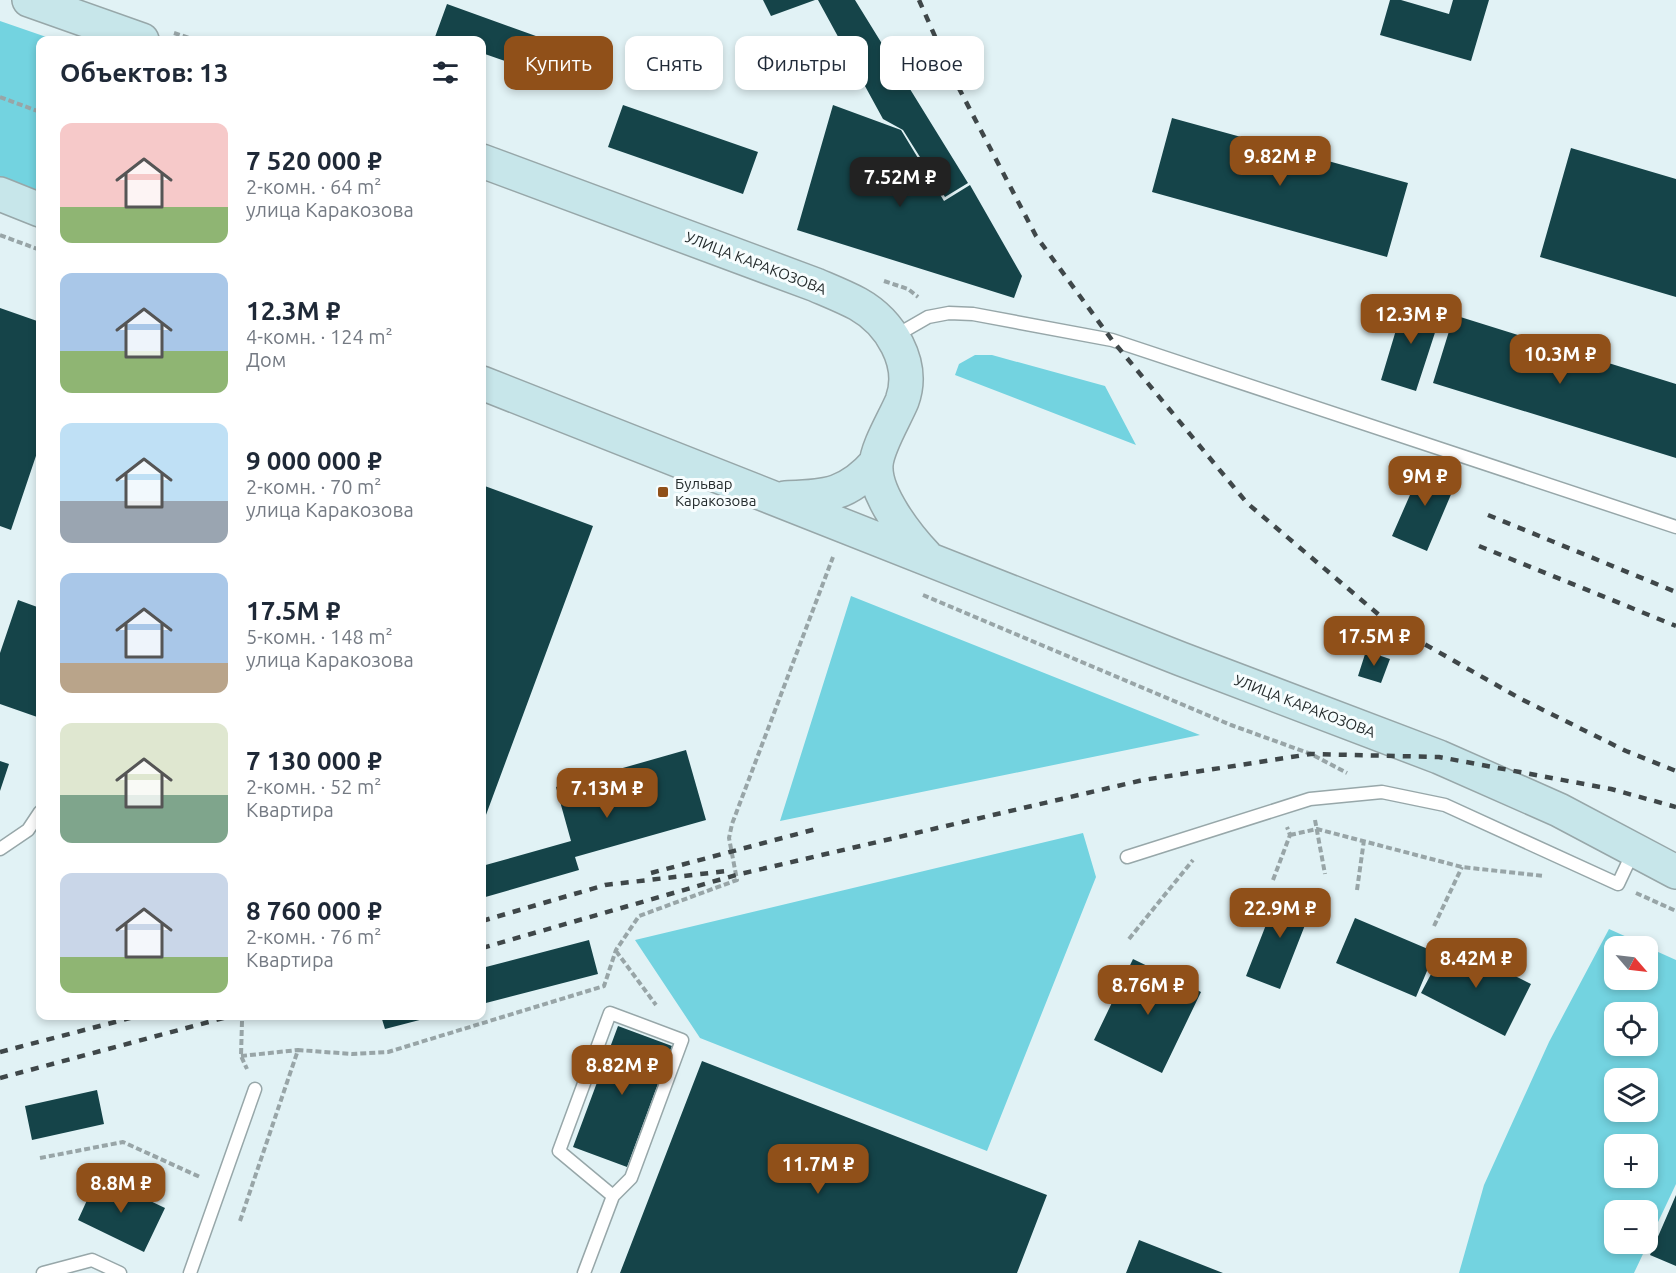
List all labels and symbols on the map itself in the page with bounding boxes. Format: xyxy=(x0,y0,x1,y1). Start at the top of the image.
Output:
pin: 9.82M ₽ xyxy=(1225,136,1335,187)
pin: 7.52M ₽ xyxy=(845,157,955,208)
street label: УЛИЦА КАРАКОЗОВА xyxy=(683,228,829,298)
pin: 12.3M ₽ xyxy=(1356,294,1466,345)
pin: 10.3M ₽ xyxy=(1505,334,1615,385)
pin: 9M ₽ xyxy=(1389,456,1461,507)
place label: Бульвар Каракозова xyxy=(675,475,756,509)
marker: Бульвар Каракозова xyxy=(656,485,670,499)
pin: 17.5M ₽ xyxy=(1319,616,1429,667)
street label: УЛИЦА КАРАКОЗОВА xyxy=(1232,671,1378,741)
pin: 7.13M ₽ xyxy=(552,768,662,819)
pin: 22.9M ₽ xyxy=(1225,888,1335,939)
north arrow xyxy=(1604,936,1658,990)
pin: 8.42M ₽ xyxy=(1421,938,1531,989)
pin: 8.76M ₽ xyxy=(1093,965,1203,1016)
pin: 8.82M ₽ xyxy=(567,1045,677,1096)
pin: 11.7M ₽ xyxy=(763,1144,873,1195)
pin: 8.8M ₽ xyxy=(72,1163,170,1214)

